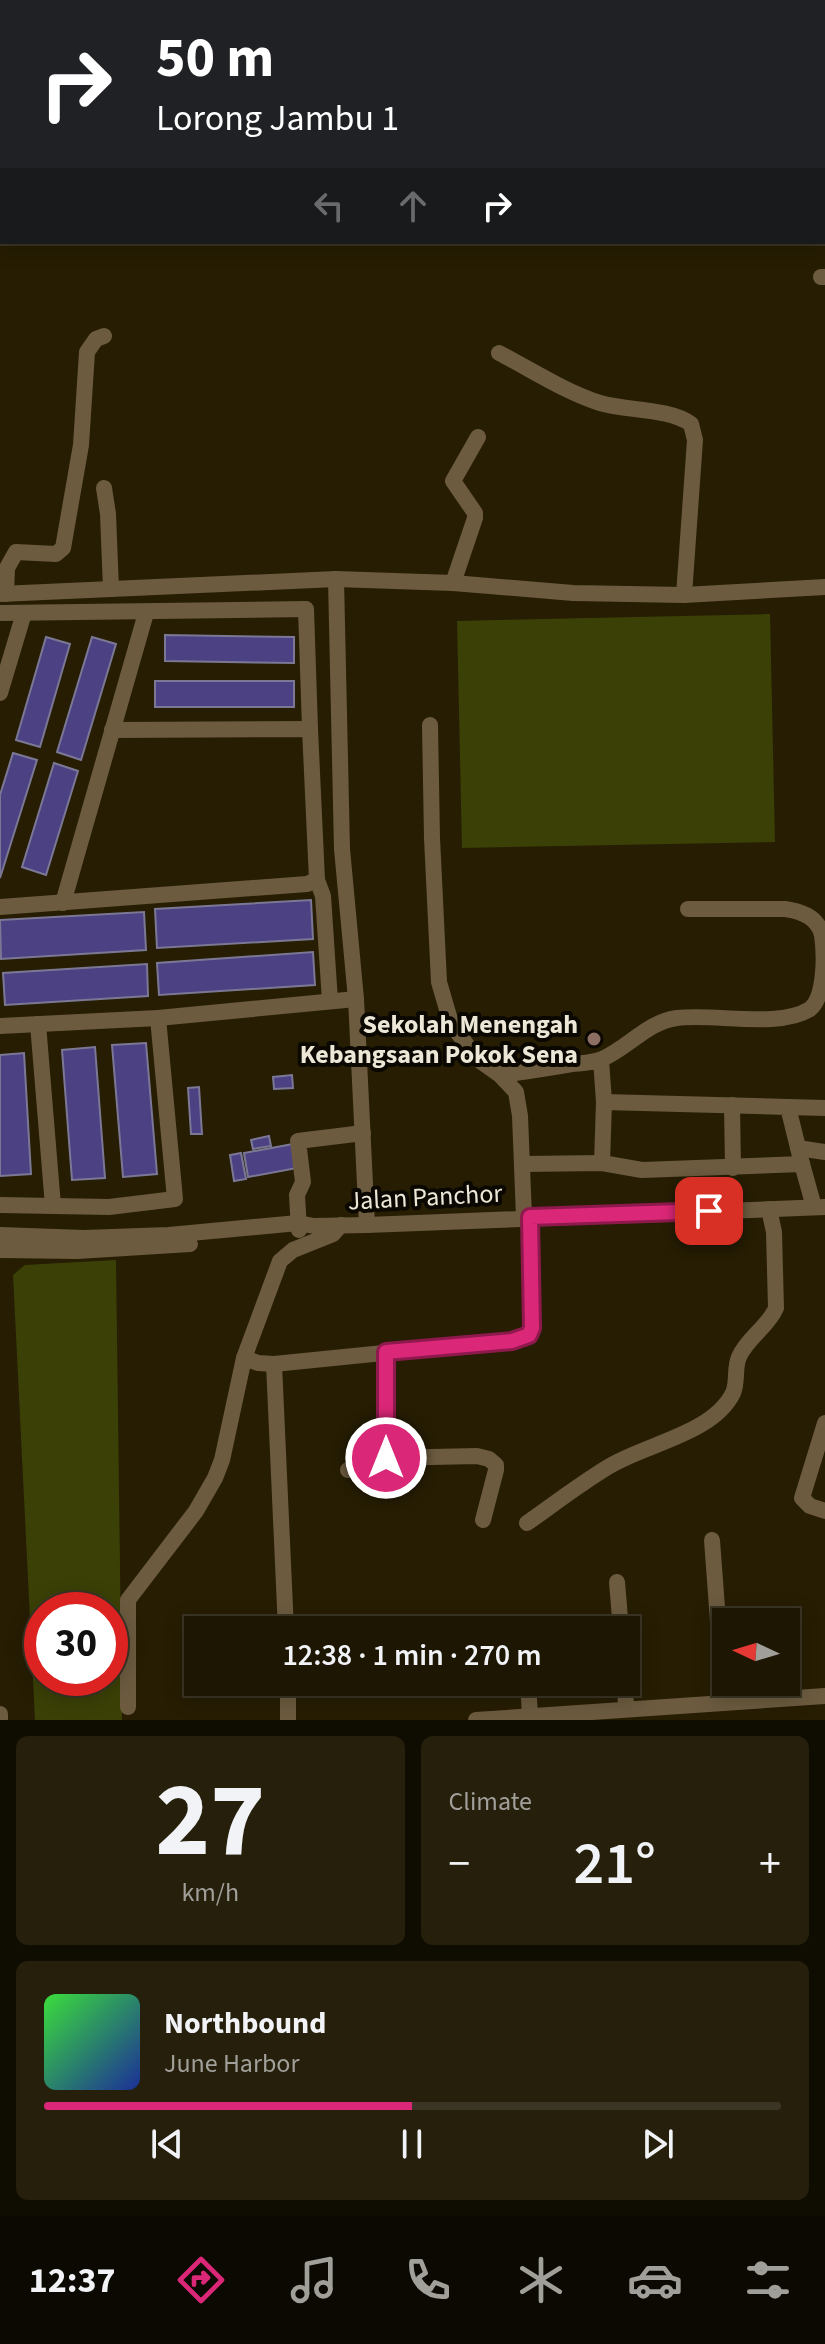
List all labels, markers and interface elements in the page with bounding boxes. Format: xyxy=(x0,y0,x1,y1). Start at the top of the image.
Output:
text: 50 m xyxy=(156,19,274,98)
icon: right xyxy=(24,32,128,136)
text: Lorong Jambu 1 xyxy=(156,93,399,144)
icon: left xyxy=(307,184,351,228)
icon: ahead xyxy=(391,184,435,228)
icon: right xyxy=(475,184,519,228)
place label: Sekolah Menengah Kebangsaan Pokok Sena xyxy=(300,1006,578,1073)
marker: Sekolah Menengah Kebangsaan Pokok Sena xyxy=(585,1030,603,1048)
street label: Jalan Panchor xyxy=(347,1174,504,1220)
pin xyxy=(675,1177,743,1245)
icon: arrive xyxy=(687,1189,731,1233)
position arrow xyxy=(344,1416,428,1500)
speed limit sign: 30 xyxy=(24,1592,128,1696)
north arrow xyxy=(712,1608,800,1696)
map controls xyxy=(712,1608,800,1696)
text: 12:38 · 1 min · 270 m xyxy=(282,1634,542,1677)
text: 27 xyxy=(155,1748,265,1896)
text: Climate xyxy=(449,1783,532,1820)
text: 21° xyxy=(574,1822,656,1907)
text: − xyxy=(449,1833,470,1896)
text: + xyxy=(759,1833,781,1896)
text: km/h xyxy=(181,1874,239,1911)
text: Northbound xyxy=(164,2002,326,2045)
text: June Harbor xyxy=(164,2045,300,2082)
icon: previous xyxy=(145,2122,189,2166)
icon: pause xyxy=(390,2122,434,2166)
icon: next xyxy=(636,2122,680,2166)
icon: directions xyxy=(173,2252,229,2308)
icon: music xyxy=(286,2252,342,2308)
icon: phone xyxy=(400,2252,456,2308)
icon: climate xyxy=(513,2252,569,2308)
icon: car xyxy=(627,2252,683,2308)
icon: filters xyxy=(740,2252,796,2308)
text: 12:37 xyxy=(29,2255,116,2306)

